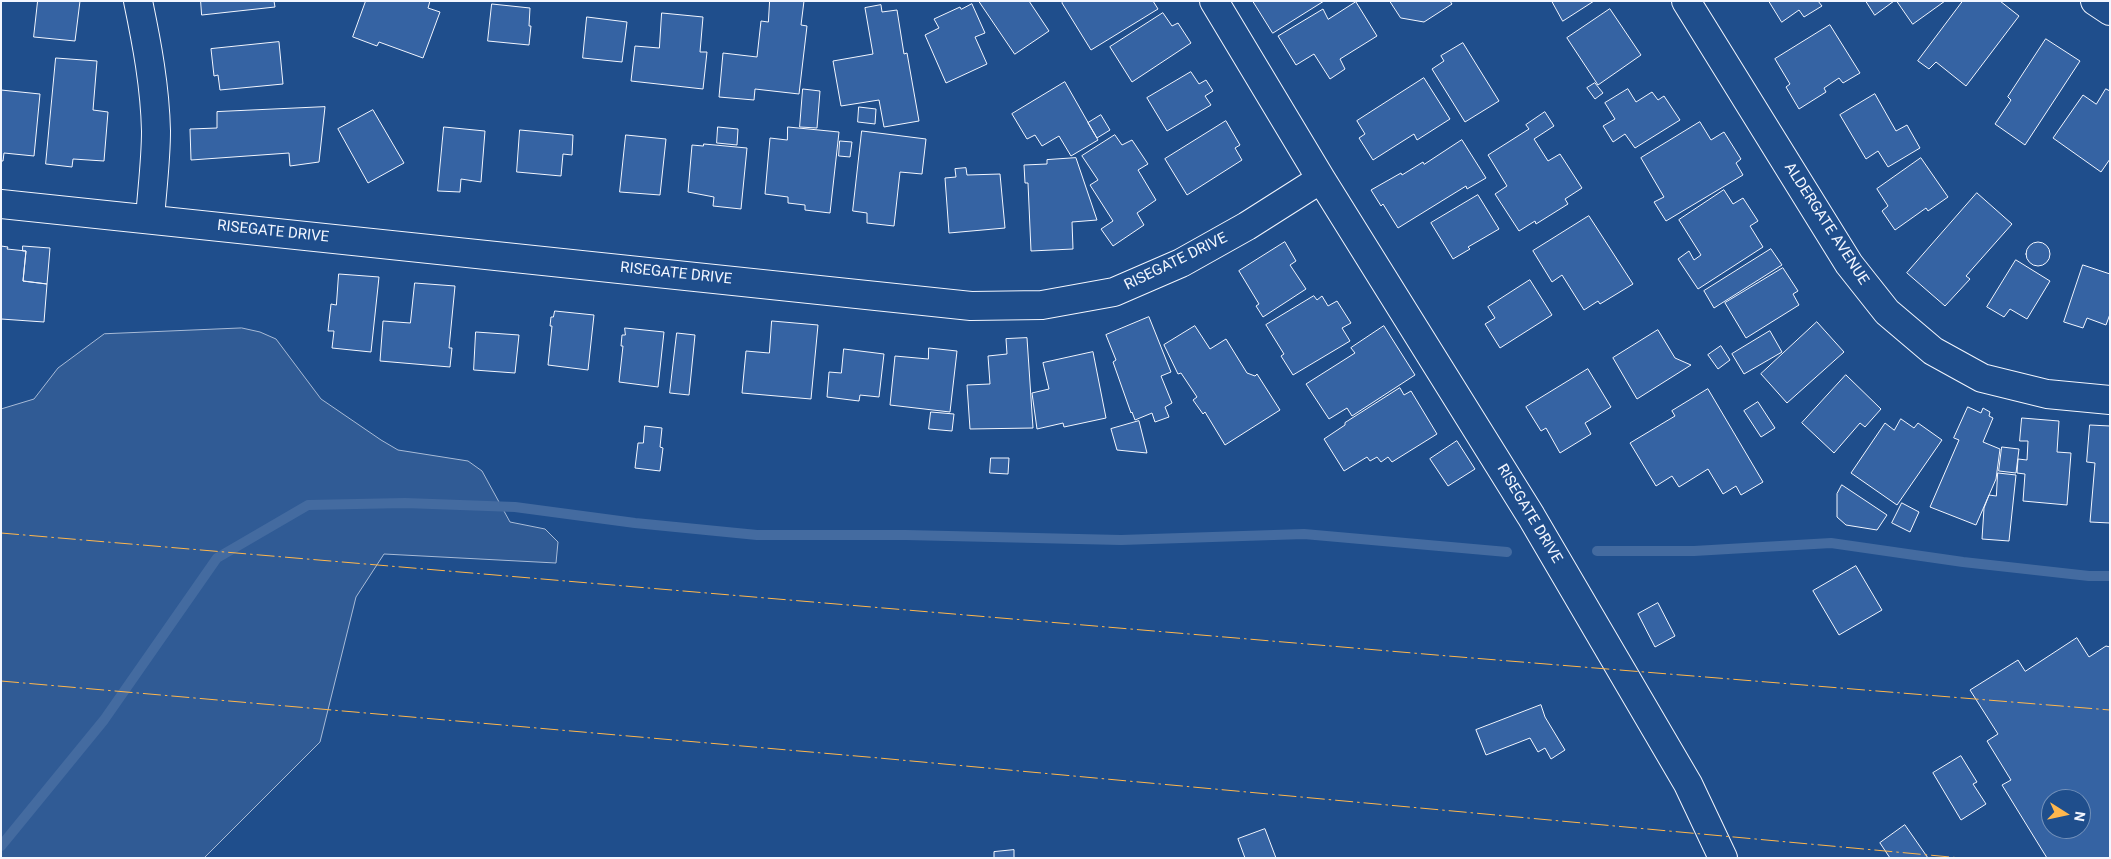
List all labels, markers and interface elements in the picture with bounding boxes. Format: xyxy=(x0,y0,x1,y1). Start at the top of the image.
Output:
street label: ALDERGATE AVENUE xyxy=(1780,160,1872,288)
street label: RISEGATE DRIVE xyxy=(216,217,330,247)
street label: RISEGATE DRIVE xyxy=(1122,229,1230,295)
street label: RISEGATE DRIVE xyxy=(619,259,733,289)
street label: RISEGATE DRIVE xyxy=(1492,461,1566,567)
north arrow xyxy=(2041,789,2091,839)
text: N xyxy=(2071,810,2089,823)

